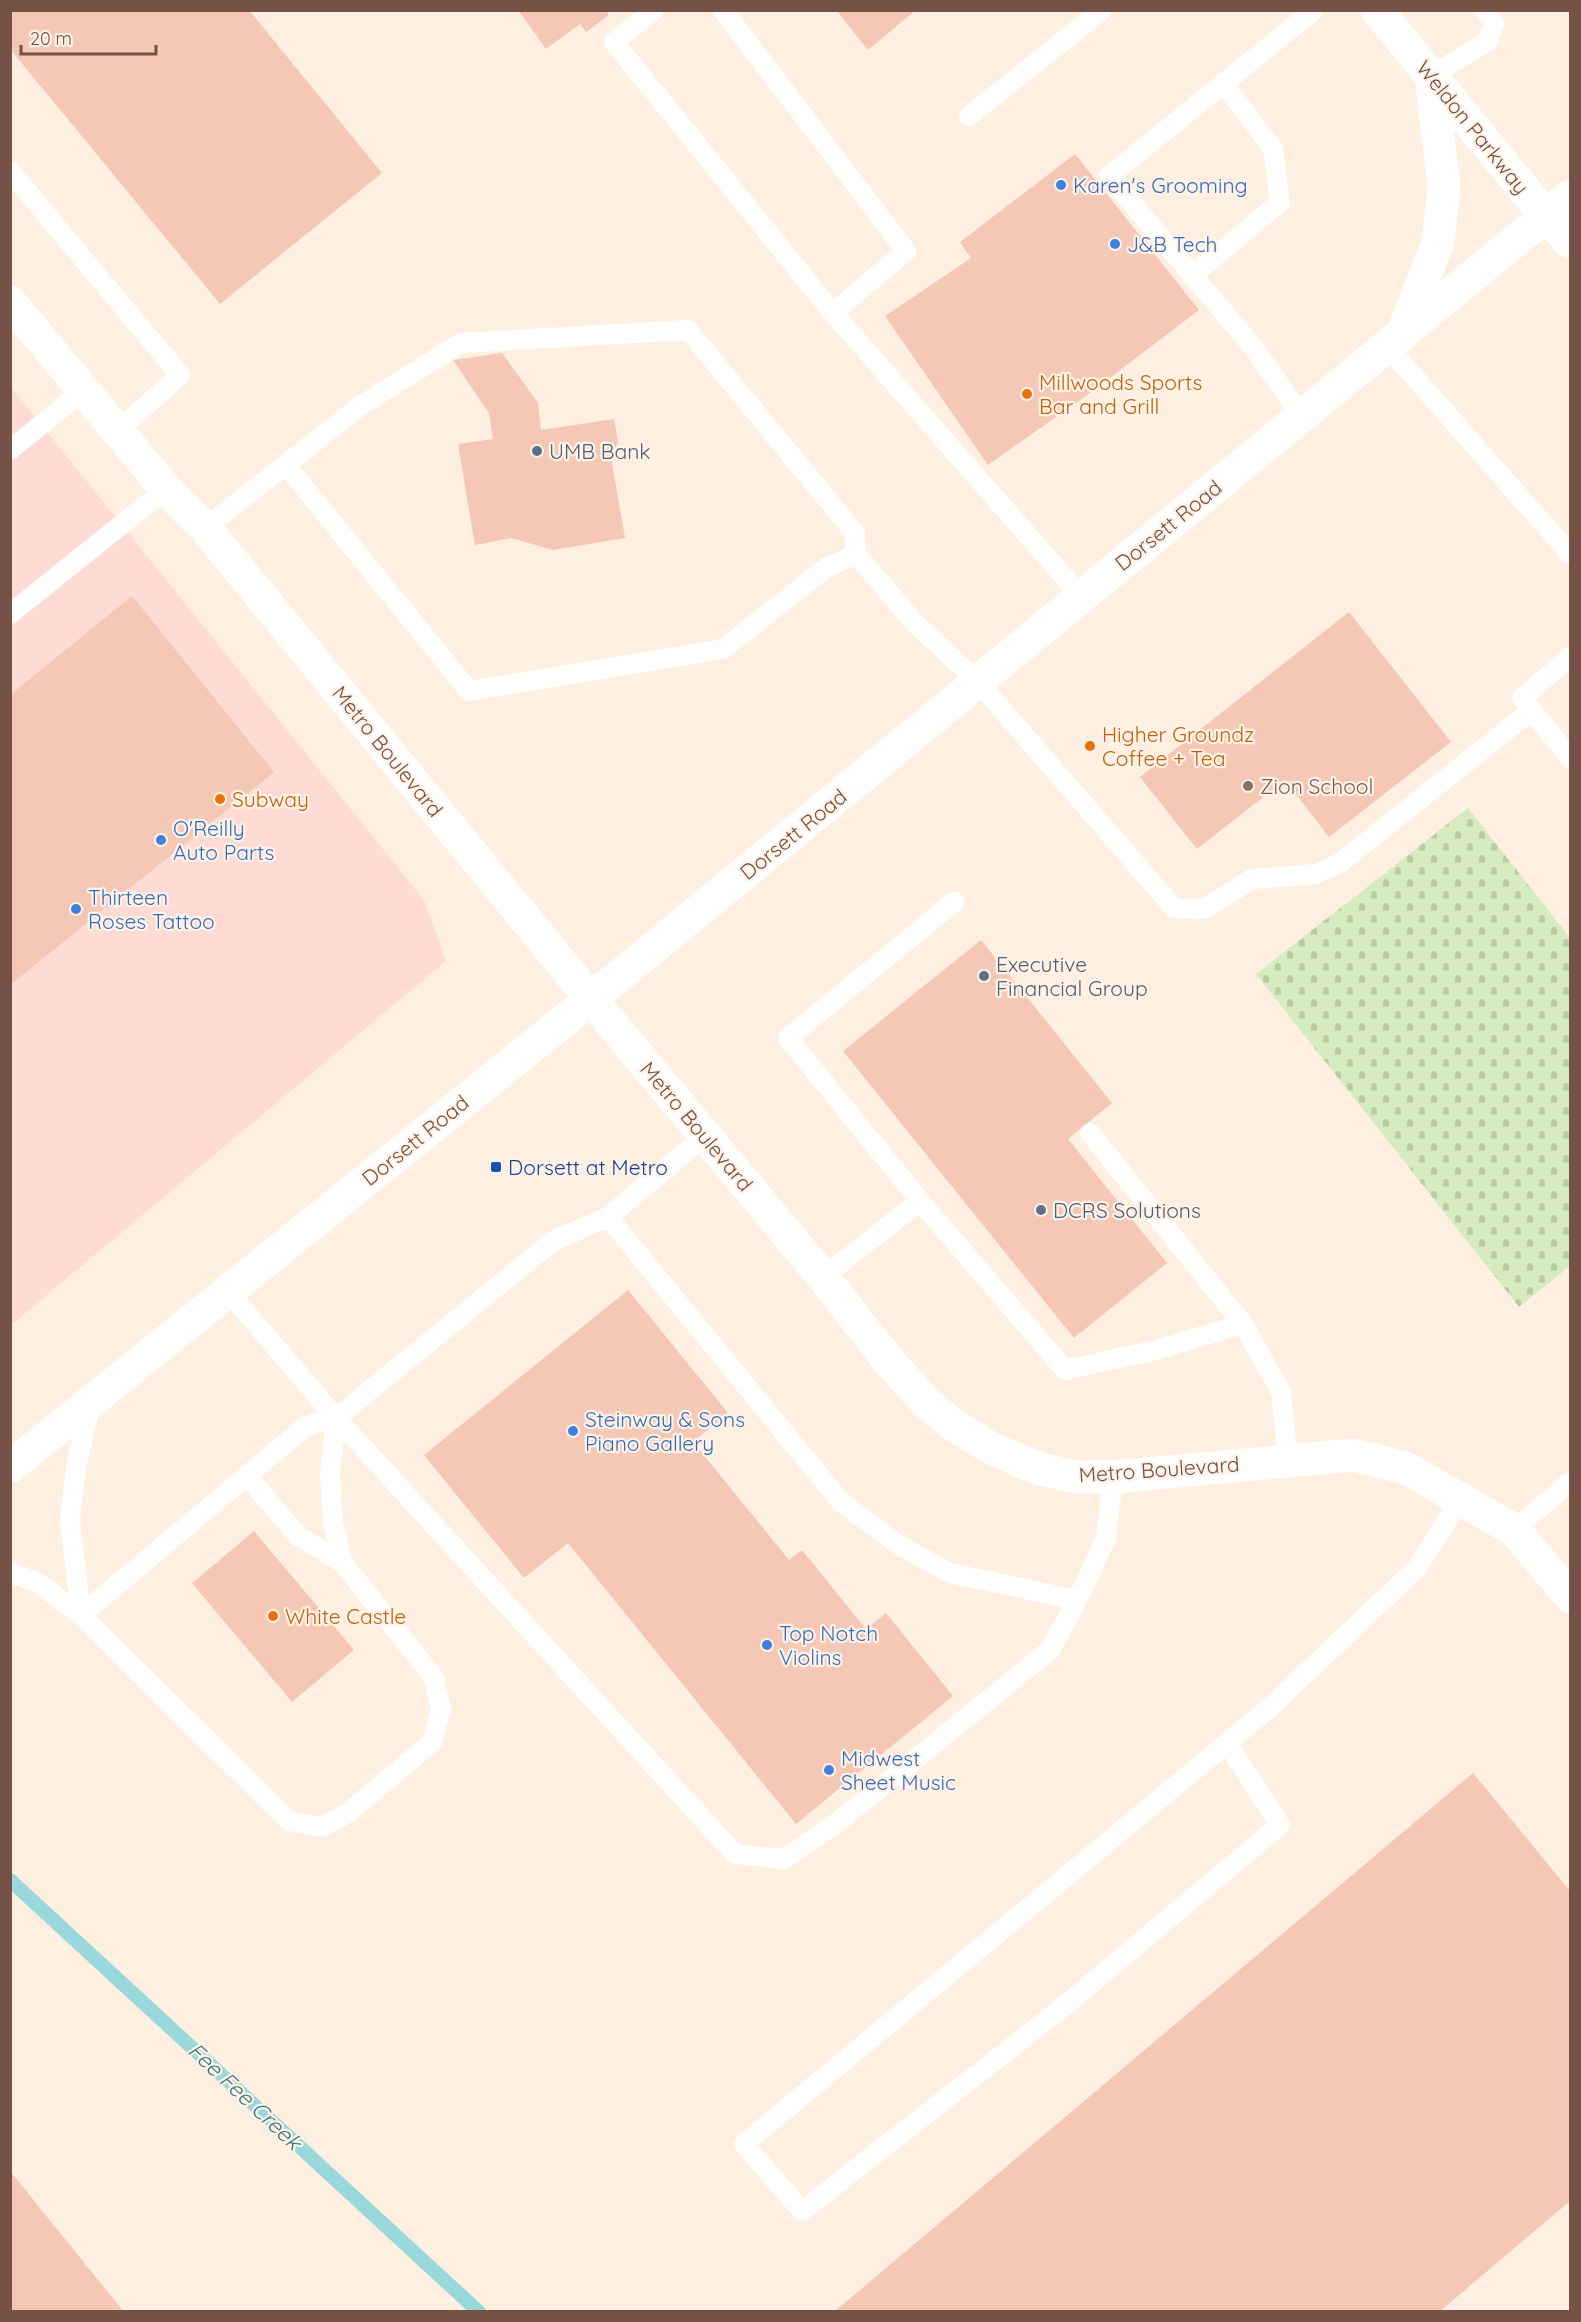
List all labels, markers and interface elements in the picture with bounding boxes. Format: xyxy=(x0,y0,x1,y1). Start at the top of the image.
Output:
scale bar xyxy=(21,18,156,56)
text: 20 m xyxy=(30,27,72,50)
street label: Weldon Parkway xyxy=(1411,55,1535,199)
place label: Karen's Grooming xyxy=(1073,172,1248,198)
marker: Karen's Grooming xyxy=(1054,178,1068,192)
place label: J&B Tech xyxy=(1127,231,1218,257)
marker: J&B Tech xyxy=(1108,237,1122,251)
place label: Millwoods Sports Bar and Grill xyxy=(1039,369,1202,419)
marker: Millwoods Sports Bar and Grill xyxy=(1020,387,1034,401)
place label: UMB Bank xyxy=(549,438,651,464)
marker: UMB Bank xyxy=(530,444,544,458)
street label: Dorsett Road xyxy=(1109,474,1227,576)
street label: Metro Boulevard xyxy=(327,680,449,822)
place label: Higher Groundz Coffee + Tea xyxy=(1102,721,1254,771)
marker: Higher Groundz Coffee + Tea xyxy=(1083,739,1097,753)
place label: Zion School xyxy=(1260,773,1373,799)
marker: Zion School xyxy=(1241,779,1255,793)
street label: Dorsett Road xyxy=(734,783,852,885)
place label: Subway xyxy=(232,786,309,812)
marker: Subway xyxy=(213,792,227,806)
place label: O'Reilly Auto Parts xyxy=(173,815,274,865)
marker: O'Reilly Auto Parts xyxy=(154,833,168,847)
place label: Thirteen Roses Tattoo xyxy=(88,884,215,934)
marker: Thirteen Roses Tattoo xyxy=(69,902,83,916)
place label: Executive Financial Group xyxy=(996,951,1148,1001)
marker: Executive Financial Group xyxy=(977,969,991,983)
street label: Metro Boulevard xyxy=(635,1056,759,1196)
street label: Dorsett Road xyxy=(356,1089,474,1191)
place label: Dorsett at Metro xyxy=(508,1154,668,1180)
marker: Dorsett at Metro xyxy=(489,1160,503,1174)
place label: DCRS Solutions xyxy=(1053,1197,1201,1223)
marker: DCRS Solutions xyxy=(1034,1203,1048,1217)
place label: Steinway & Sons Piano Gallery xyxy=(585,1406,745,1456)
marker: Steinway & Sons Piano Gallery xyxy=(566,1424,580,1438)
street label: Metro Boulevard xyxy=(1078,1450,1240,1488)
place label: White Castle xyxy=(285,1603,406,1629)
marker: White Castle xyxy=(266,1609,280,1623)
place label: Top Notch Violins xyxy=(779,1620,878,1670)
marker: Top Notch Violins xyxy=(760,1638,774,1652)
place label: Midwest Sheet Music xyxy=(841,1745,956,1795)
marker: Midwest Sheet Music xyxy=(822,1763,836,1777)
water label: Fee Fee Creek xyxy=(182,2036,309,2157)

